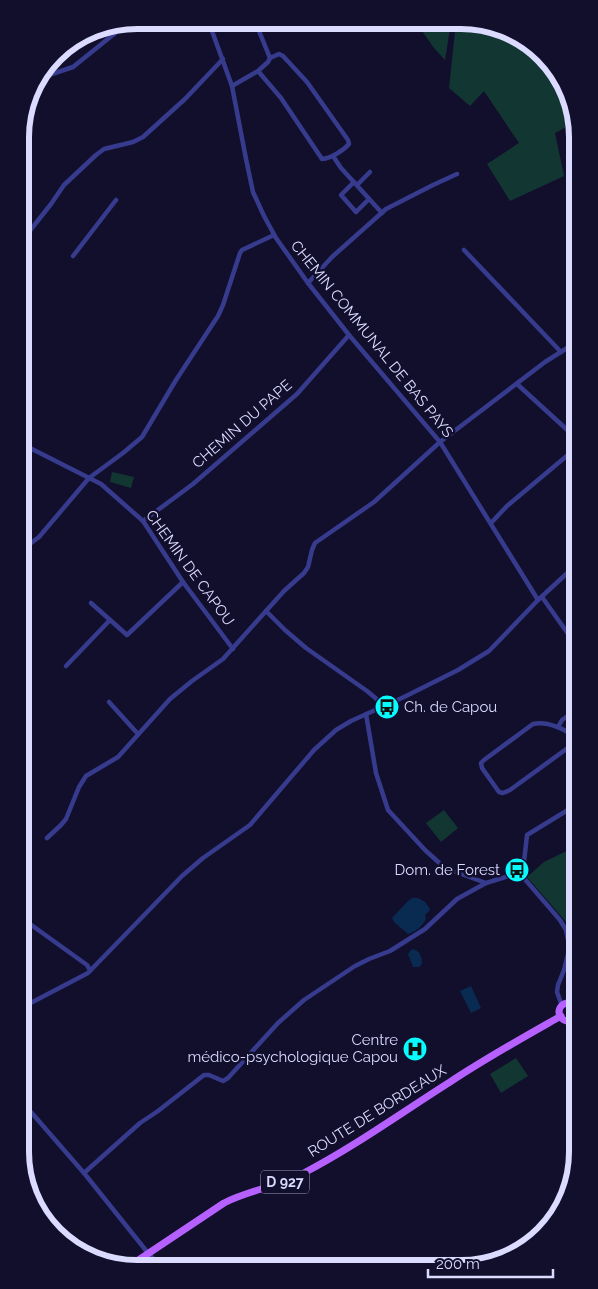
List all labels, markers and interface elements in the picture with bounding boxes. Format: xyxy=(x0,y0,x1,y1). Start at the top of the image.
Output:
street label: CHEMIN COMMUNAL DE BAS PAYS xyxy=(287,237,457,441)
street label: CHEMIN DU PAPE xyxy=(189,376,295,472)
street label: CHEMIN DE CAPOU xyxy=(142,507,238,629)
bus stop icon: Ch. de Capou xyxy=(374,694,400,720)
place label: Ch. de Capou xyxy=(404,698,497,716)
bus stop icon: Dom. de Forest xyxy=(504,857,530,883)
place label: Dom. de Forest xyxy=(395,861,500,879)
place label: Centre médico-psychologique Capou xyxy=(187,1031,398,1066)
hospital icon: Centre médico-psychologique Capou xyxy=(402,1036,428,1062)
street label: ROUTE DE BORDEAUX xyxy=(305,1061,450,1161)
road number: D 927 xyxy=(261,1170,309,1194)
scale bar xyxy=(428,1246,553,1278)
text: 200 m xyxy=(436,1255,480,1273)

